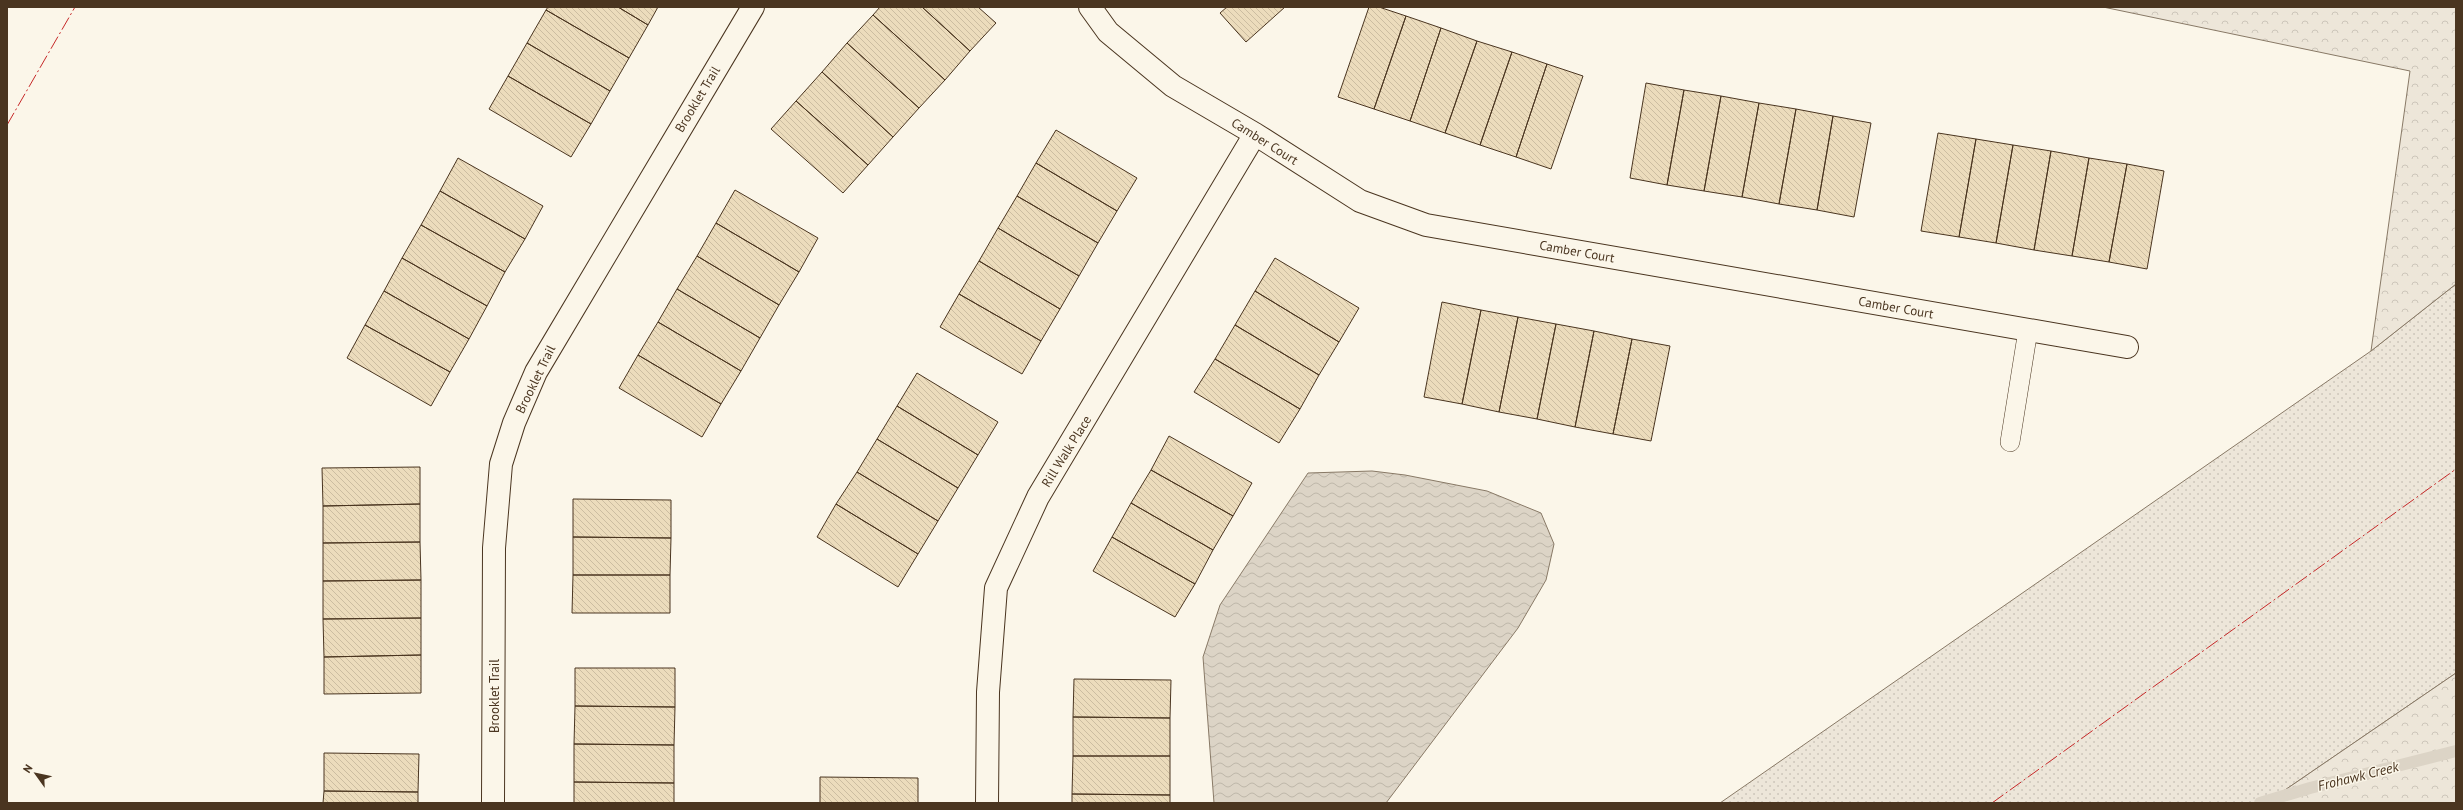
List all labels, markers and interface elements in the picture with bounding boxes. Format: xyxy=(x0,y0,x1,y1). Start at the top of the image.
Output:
street label: Brooklet Trail xyxy=(671,63,724,135)
street label: Camber Court xyxy=(1228,114,1302,169)
street label: Camber Court xyxy=(1538,237,1616,267)
street label: Camber Court xyxy=(1857,293,1935,323)
street label: Brooklet Trail xyxy=(512,342,559,416)
street label: Rill Walk Place xyxy=(1038,412,1095,490)
street label: Brooklet Trail xyxy=(486,659,503,733)
north arrow xyxy=(16,754,56,794)
water label: Frohawk Creek xyxy=(2316,757,2401,795)
text: N xyxy=(20,762,35,775)

